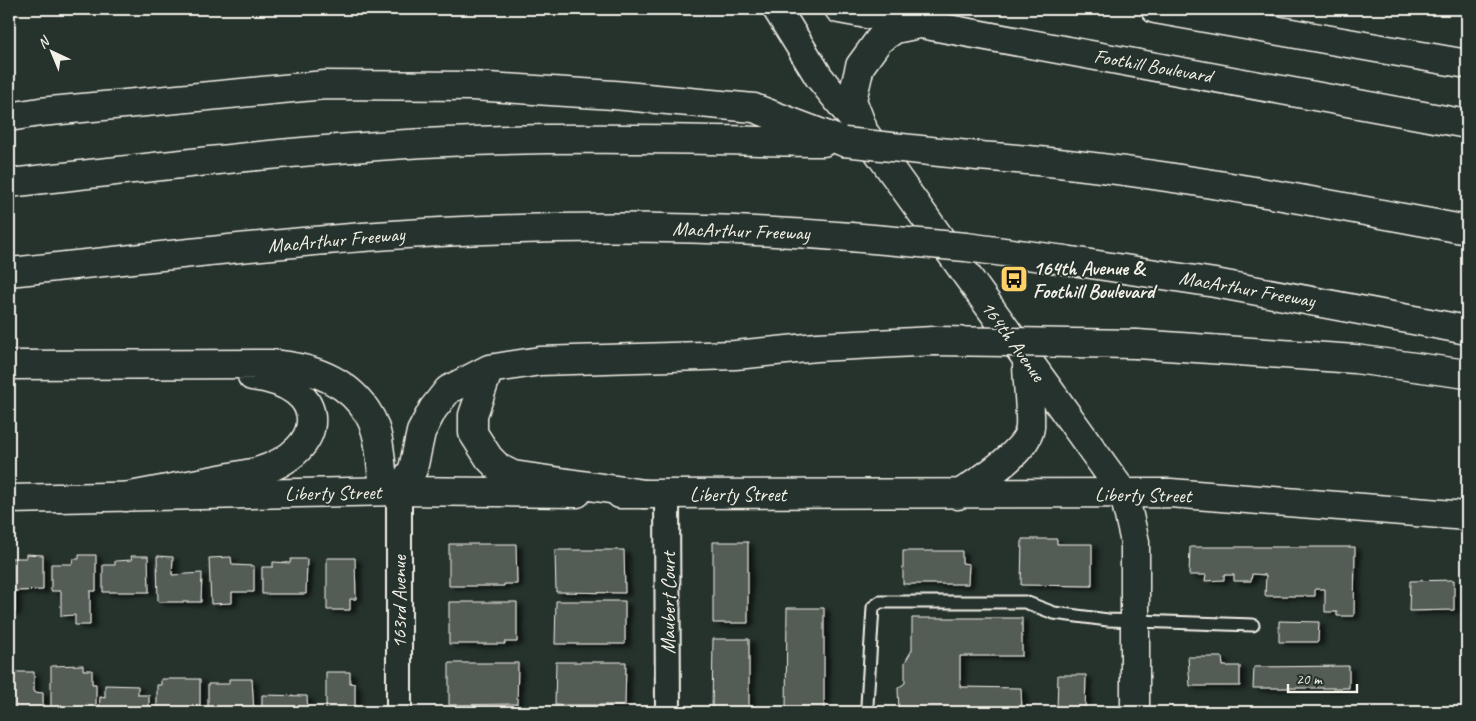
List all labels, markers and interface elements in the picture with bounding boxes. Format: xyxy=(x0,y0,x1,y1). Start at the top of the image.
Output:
north arrow xyxy=(28,28,78,78)
text: N xyxy=(34,32,54,52)
street label: Foothill Boulevard xyxy=(1092,43,1217,89)
street label: MacArthur Freeway xyxy=(672,216,811,246)
street label: MacArthur Freeway xyxy=(267,221,407,258)
place label: 164th Avenue & Foothill Boulevard xyxy=(1033,256,1158,304)
bus stop icon: 164th Avenue & Foothill Boulevard xyxy=(999,264,1029,294)
street label: MacArthur Freeway xyxy=(1177,265,1318,313)
street label: 164th Avenue xyxy=(975,296,1051,387)
street label: Liberty Street xyxy=(285,480,384,506)
street label: Liberty Street xyxy=(690,482,789,507)
street label: Liberty Street xyxy=(1095,482,1194,508)
street label: Maubert Court xyxy=(656,550,681,654)
street label: 163rd Avenue xyxy=(387,554,412,648)
scale bar xyxy=(1288,661,1357,693)
text: 20 m xyxy=(1296,670,1323,689)

